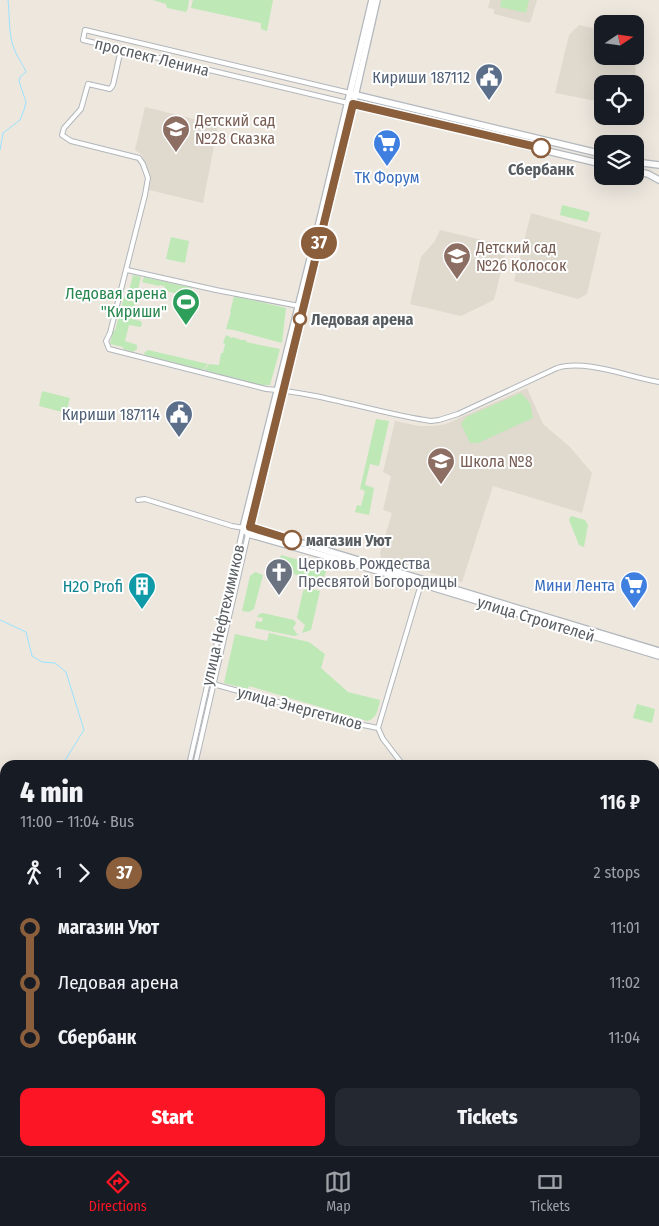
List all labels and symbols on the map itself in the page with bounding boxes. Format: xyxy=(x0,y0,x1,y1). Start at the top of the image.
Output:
north arrow xyxy=(594,15,644,65)
street label: проспект Ленина xyxy=(93,34,211,80)
public building icon: Кириши 187112 xyxy=(474,62,504,101)
place label: Кириши 187112 xyxy=(372,68,470,87)
place label: Детский сад №28 Сказка xyxy=(194,111,275,148)
school or university icon: Детский сад №28 Сказка xyxy=(161,114,191,153)
supermarket icon: ТК Форум xyxy=(372,128,402,167)
marker: Сбербанк xyxy=(531,138,551,158)
place label: Сбербанк xyxy=(508,160,575,179)
place label: ТК Форум xyxy=(354,168,420,187)
line badge: 37 xyxy=(296,227,342,259)
place label: Детский сад №26 Колосок xyxy=(475,238,567,275)
school or university icon: Детский сад №26 Колосок xyxy=(442,241,472,280)
place label: Ледовая арена "Кириши" xyxy=(65,284,167,321)
sports icon: Ледовая арена "Кириши" xyxy=(171,287,201,326)
place label: Ледовая арена xyxy=(311,310,414,329)
marker: Ледовая арена xyxy=(293,312,307,326)
public building icon: Кириши 187114 xyxy=(164,399,194,438)
place label: Кириши 187114 xyxy=(62,405,160,424)
school or university icon: Школа №8 xyxy=(426,446,456,485)
place label: Школа №8 xyxy=(460,452,533,471)
marker: магазин Уют xyxy=(282,530,302,550)
place label: магазин Уют xyxy=(306,531,391,550)
street label: улица Нефтехимиков xyxy=(197,542,249,688)
place label: Церковь Рождества Пресвятой Богородицы xyxy=(298,554,457,591)
church icon: Церковь Рождества Пресвятой Богородицы xyxy=(264,557,294,596)
supermarket icon: Мини Лента xyxy=(619,570,649,609)
building icon: H2O Profi xyxy=(127,571,157,610)
place label: Мини Лента xyxy=(535,576,615,595)
place label: H2O Profi xyxy=(63,577,123,596)
street label: улица Строителей xyxy=(475,592,597,646)
street label: улица Энергетиков xyxy=(235,682,365,734)

